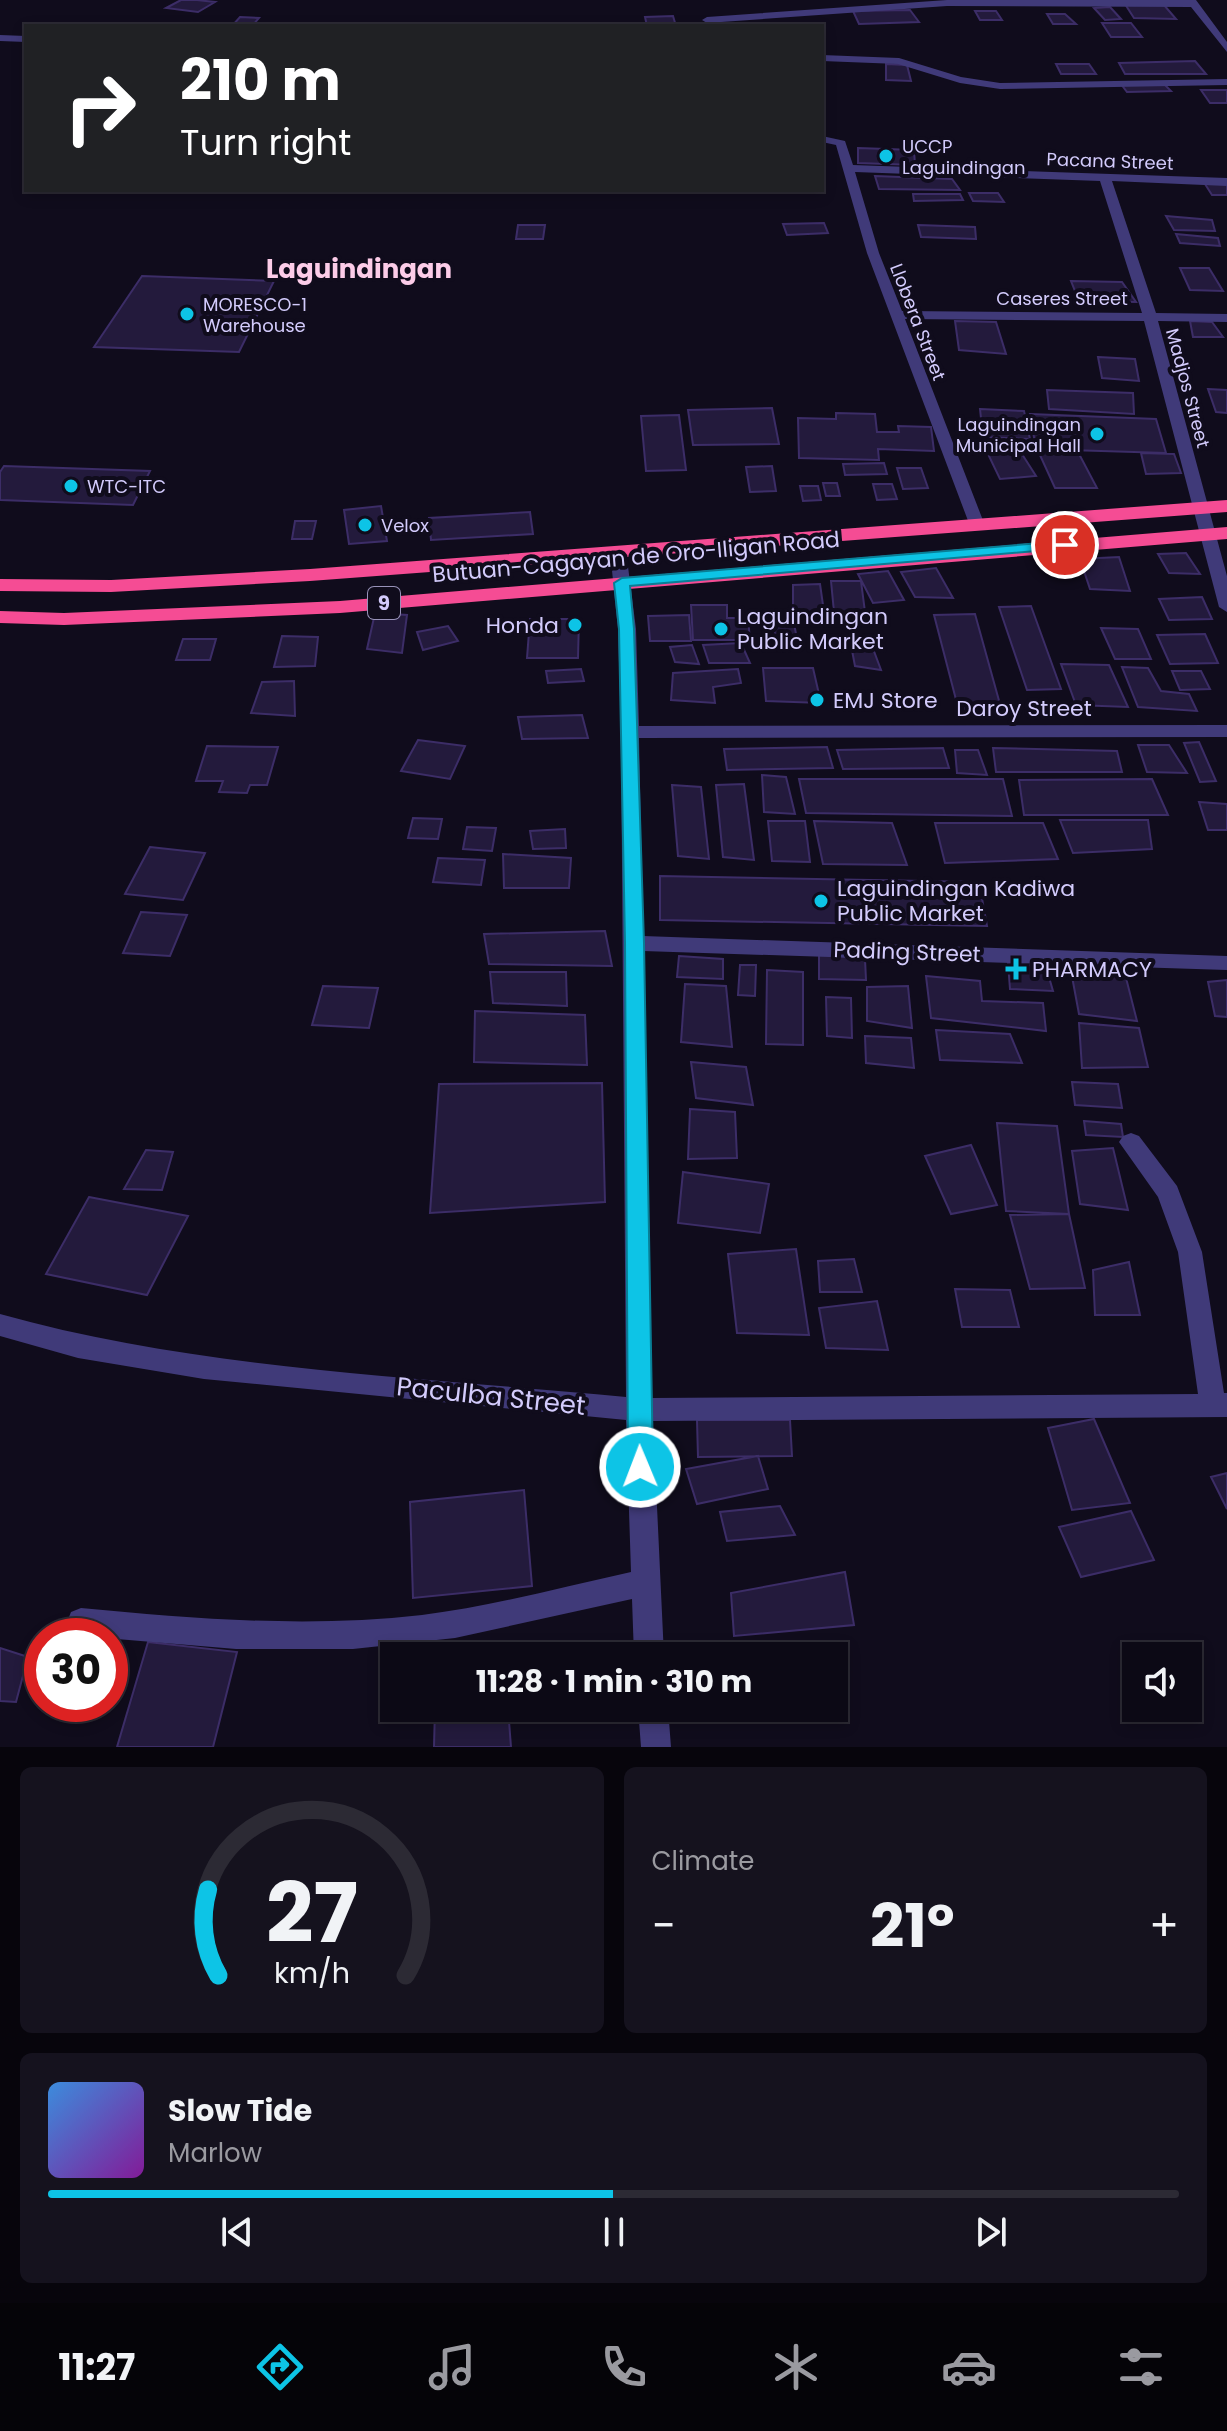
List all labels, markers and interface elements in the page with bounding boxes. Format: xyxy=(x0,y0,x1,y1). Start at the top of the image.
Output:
text: 210 m xyxy=(180,41,341,120)
icon: right xyxy=(48,56,152,160)
text: Turn right xyxy=(180,117,351,168)
place label: UCCP Laguindingan xyxy=(902,134,1026,180)
street label: Pacana Street xyxy=(1046,146,1174,176)
marker: UCCP Laguindingan xyxy=(877,147,895,165)
district label: Laguindingan xyxy=(266,251,452,287)
street label: Llobera Street xyxy=(884,260,952,384)
street label: Caseres Street xyxy=(996,286,1128,311)
place label: MORESCO-1 Warehouse xyxy=(203,292,307,338)
marker: MORESCO-1 Warehouse xyxy=(178,305,196,323)
street label: Madjos Street xyxy=(1160,325,1216,451)
place label: Laguindingan Municipal Hall xyxy=(956,412,1081,458)
marker: Laguindingan Municipal Hall xyxy=(1088,425,1106,443)
place label: WTC-ITC xyxy=(87,474,166,499)
marker: WTC-ITC xyxy=(62,477,80,495)
pin xyxy=(1031,511,1099,579)
place label: Velox xyxy=(381,513,429,538)
marker: Velox xyxy=(356,516,374,534)
icon: arrive xyxy=(1043,523,1087,567)
street label: Butuan-Cagayan de Oro-Iligan Road xyxy=(431,524,841,590)
road number: 9 xyxy=(368,587,400,619)
place label: Laguindingan Public Market xyxy=(737,601,888,657)
place label: Honda xyxy=(486,610,559,641)
marker: Honda xyxy=(566,616,584,634)
marker: Laguindingan Public Market xyxy=(712,620,730,638)
place label: EMJ Store xyxy=(833,685,938,716)
marker: EMJ Store xyxy=(808,691,826,709)
street label: Daroy Street xyxy=(956,693,1092,724)
place label: Laguindingan Kadiwa Public Market xyxy=(837,873,1075,929)
marker: Laguindingan Kadiwa Public Market xyxy=(812,892,830,910)
street label: Pading Street xyxy=(833,934,981,970)
place label: PHARMACY xyxy=(1032,954,1152,985)
marker: PHARMACY xyxy=(1007,960,1025,978)
street label: Paculba Street xyxy=(395,1368,587,1424)
position arrow xyxy=(598,1425,682,1509)
speed limit sign: 30 xyxy=(24,1618,128,1722)
map controls xyxy=(1122,1642,1202,1722)
button: sound xyxy=(1122,1642,1202,1722)
text: 11:28 · 1 min · 310 m xyxy=(476,1660,752,1703)
text: Climate xyxy=(652,1843,754,1879)
text: 27 xyxy=(266,1855,358,1971)
text: 21° xyxy=(870,1884,955,1968)
text: − xyxy=(652,1895,676,1956)
text: + xyxy=(1149,1895,1179,1956)
text: km/h xyxy=(274,1953,350,1993)
text: Slow Tide xyxy=(168,2089,312,2132)
text: Marlow xyxy=(168,2135,262,2171)
icon: previous xyxy=(215,2210,259,2254)
icon: pause xyxy=(592,2210,636,2254)
icon: next xyxy=(969,2210,1013,2254)
icon: directions xyxy=(252,2339,308,2395)
icon: music xyxy=(424,2339,480,2395)
icon: phone xyxy=(596,2339,652,2395)
icon: climate xyxy=(768,2339,824,2395)
icon: car xyxy=(941,2339,997,2395)
icon: filters xyxy=(1113,2339,1169,2395)
text: 11:27 xyxy=(58,2342,135,2393)

